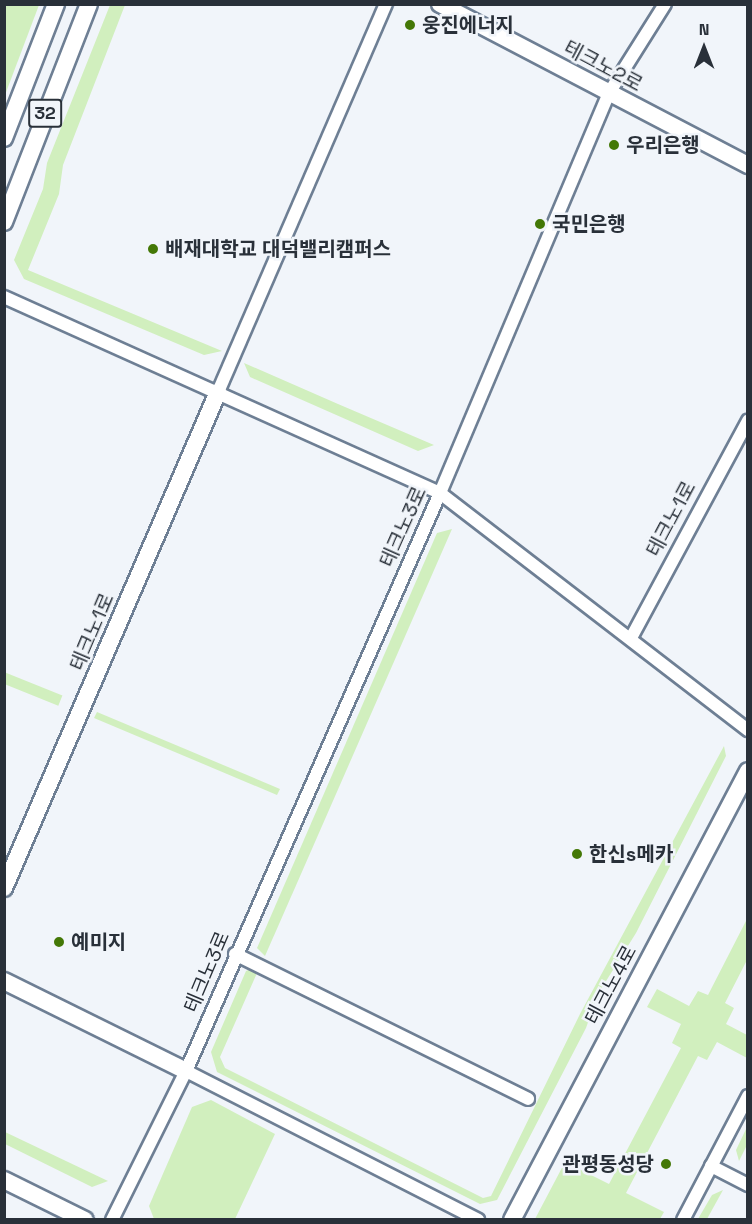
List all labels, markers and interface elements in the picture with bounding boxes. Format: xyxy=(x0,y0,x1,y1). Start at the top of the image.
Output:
place label: 웅진에너지 xyxy=(422,13,514,37)
marker: 웅진에너지 xyxy=(403,18,417,32)
north arrow xyxy=(674,18,734,78)
text: N xyxy=(699,19,709,40)
street label: 테크노2로 xyxy=(560,35,646,97)
road number: 32 xyxy=(27,98,63,128)
place label: 우리은행 xyxy=(626,133,700,157)
marker: 우리은행 xyxy=(607,138,621,152)
place label: 국민은행 xyxy=(552,212,626,236)
marker: 국민은행 xyxy=(533,217,547,231)
place label: 배재대학교 대덕밸리캠퍼스 xyxy=(165,237,391,261)
marker: 배재대학교 대덕밸리캠퍼스 xyxy=(146,242,160,256)
street label: 테크노1로 xyxy=(641,477,701,561)
street label: 테크노3로 xyxy=(375,483,431,571)
street label: 테크노1로 xyxy=(65,590,119,674)
place label: 한신s메카 xyxy=(589,842,673,866)
marker: 한신s메카 xyxy=(570,847,584,861)
street label: 테크노3로 xyxy=(179,928,235,1016)
place label: 예미지 xyxy=(71,930,126,954)
marker: 예미지 xyxy=(52,935,66,949)
street label: 테크노4로 xyxy=(580,941,642,1029)
place label: 관평동성당 xyxy=(562,1152,654,1176)
marker: 관평동성당 xyxy=(659,1157,673,1171)

